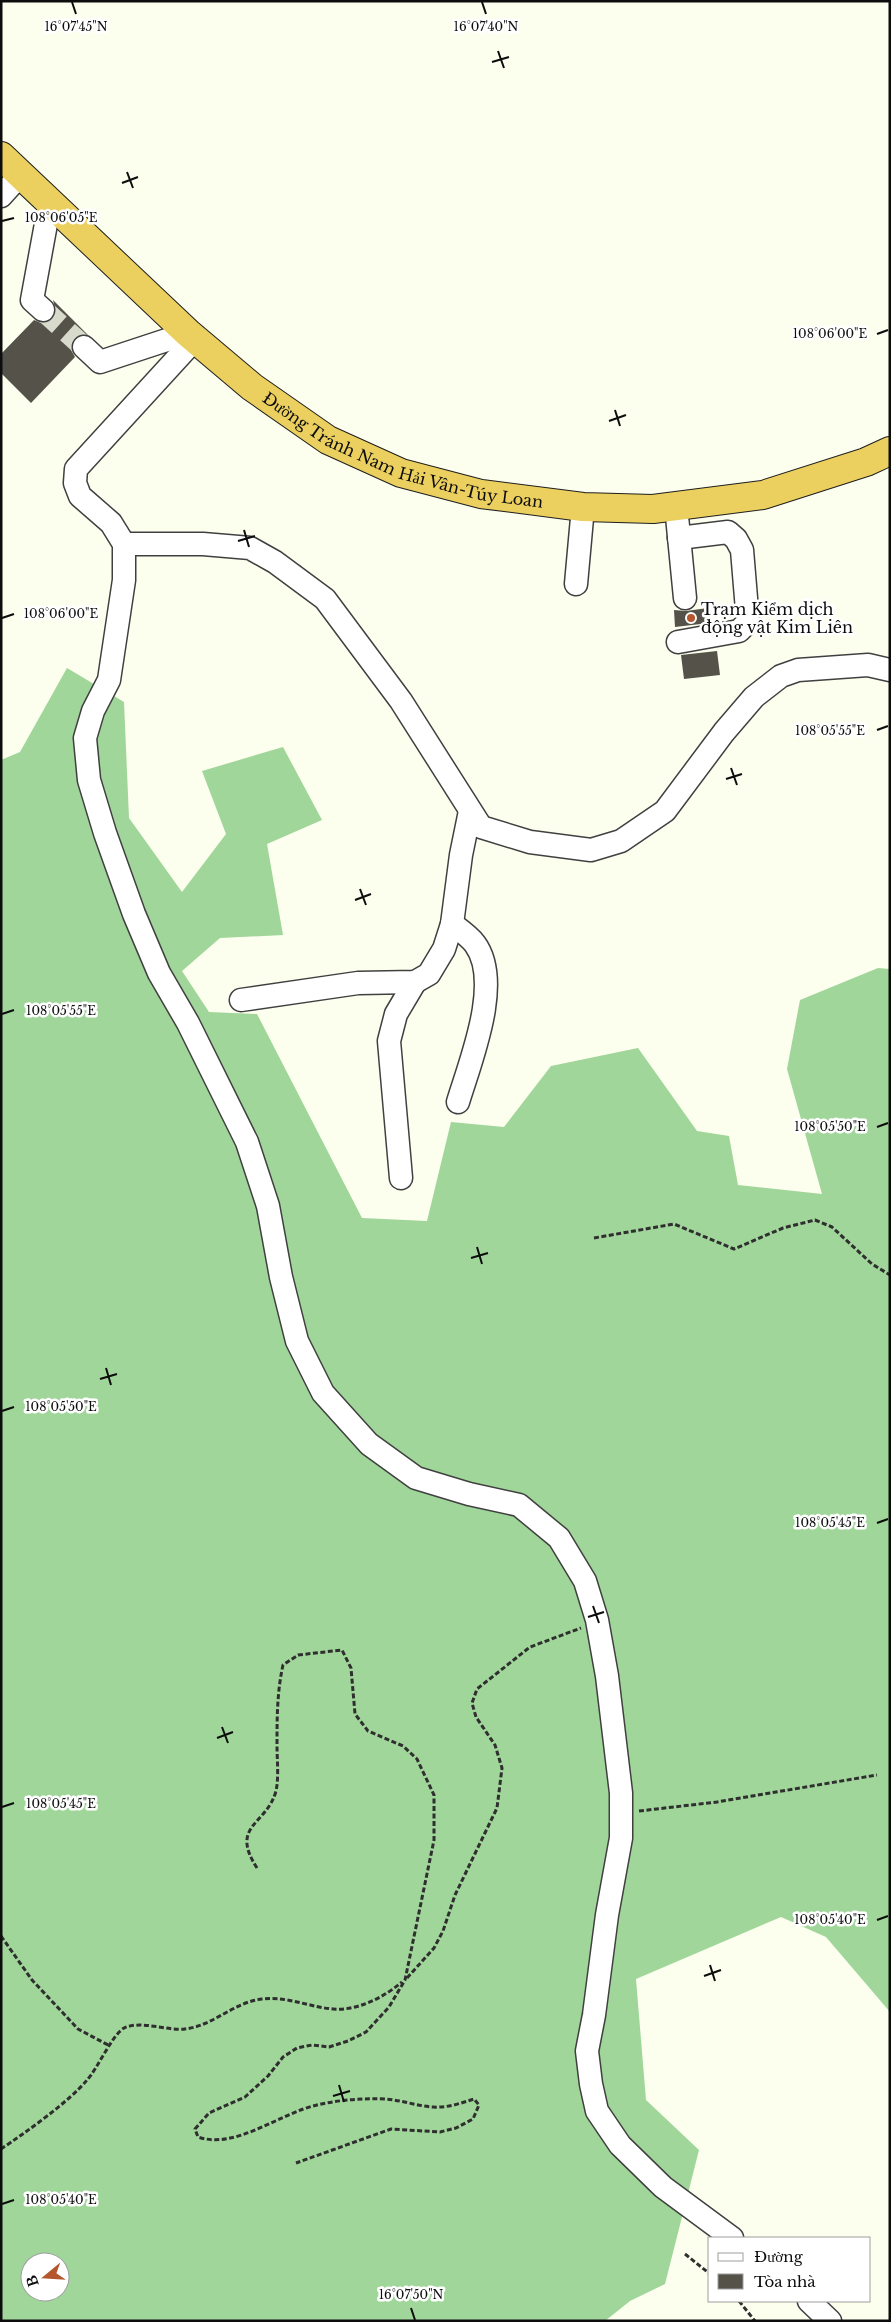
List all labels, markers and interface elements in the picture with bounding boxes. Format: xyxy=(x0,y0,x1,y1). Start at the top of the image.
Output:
text: 16°07'45"N xyxy=(44,19,108,34)
text: 16°07'40"N xyxy=(454,19,519,34)
text: 108°06'05"E xyxy=(25,210,98,225)
text: 108°06'00"E xyxy=(793,326,868,341)
street label: Đường Tránh Nam Hải Vân-Túy Loan xyxy=(259,388,544,512)
place label: Trạm Kiểm dịch động vật Kim Liên xyxy=(701,599,853,637)
text: 108°06'00"E xyxy=(24,606,99,621)
marker: Trạm Kiểm dịch động vật Kim Liên xyxy=(685,612,697,624)
text: 108°05'55"E xyxy=(795,723,865,738)
text: 108°05'55"E xyxy=(26,1003,96,1018)
text: 108°05'50"E xyxy=(794,1119,866,1134)
text: 108°05'50"E xyxy=(25,1399,97,1414)
text: 108°05'45"E xyxy=(795,1515,865,1530)
text: 108°05'45"E xyxy=(26,1796,96,1811)
text: 108°05'40"E xyxy=(794,1912,866,1927)
text: 108°05'40"E xyxy=(25,2192,97,2207)
legend xyxy=(708,2237,871,2302)
text: Đường xyxy=(754,2247,804,2266)
north arrow xyxy=(20,2252,70,2302)
text: Tòa nhà xyxy=(754,2272,816,2291)
text: B xyxy=(22,2273,43,2289)
text: 16°07'50"N xyxy=(379,2287,444,2302)

